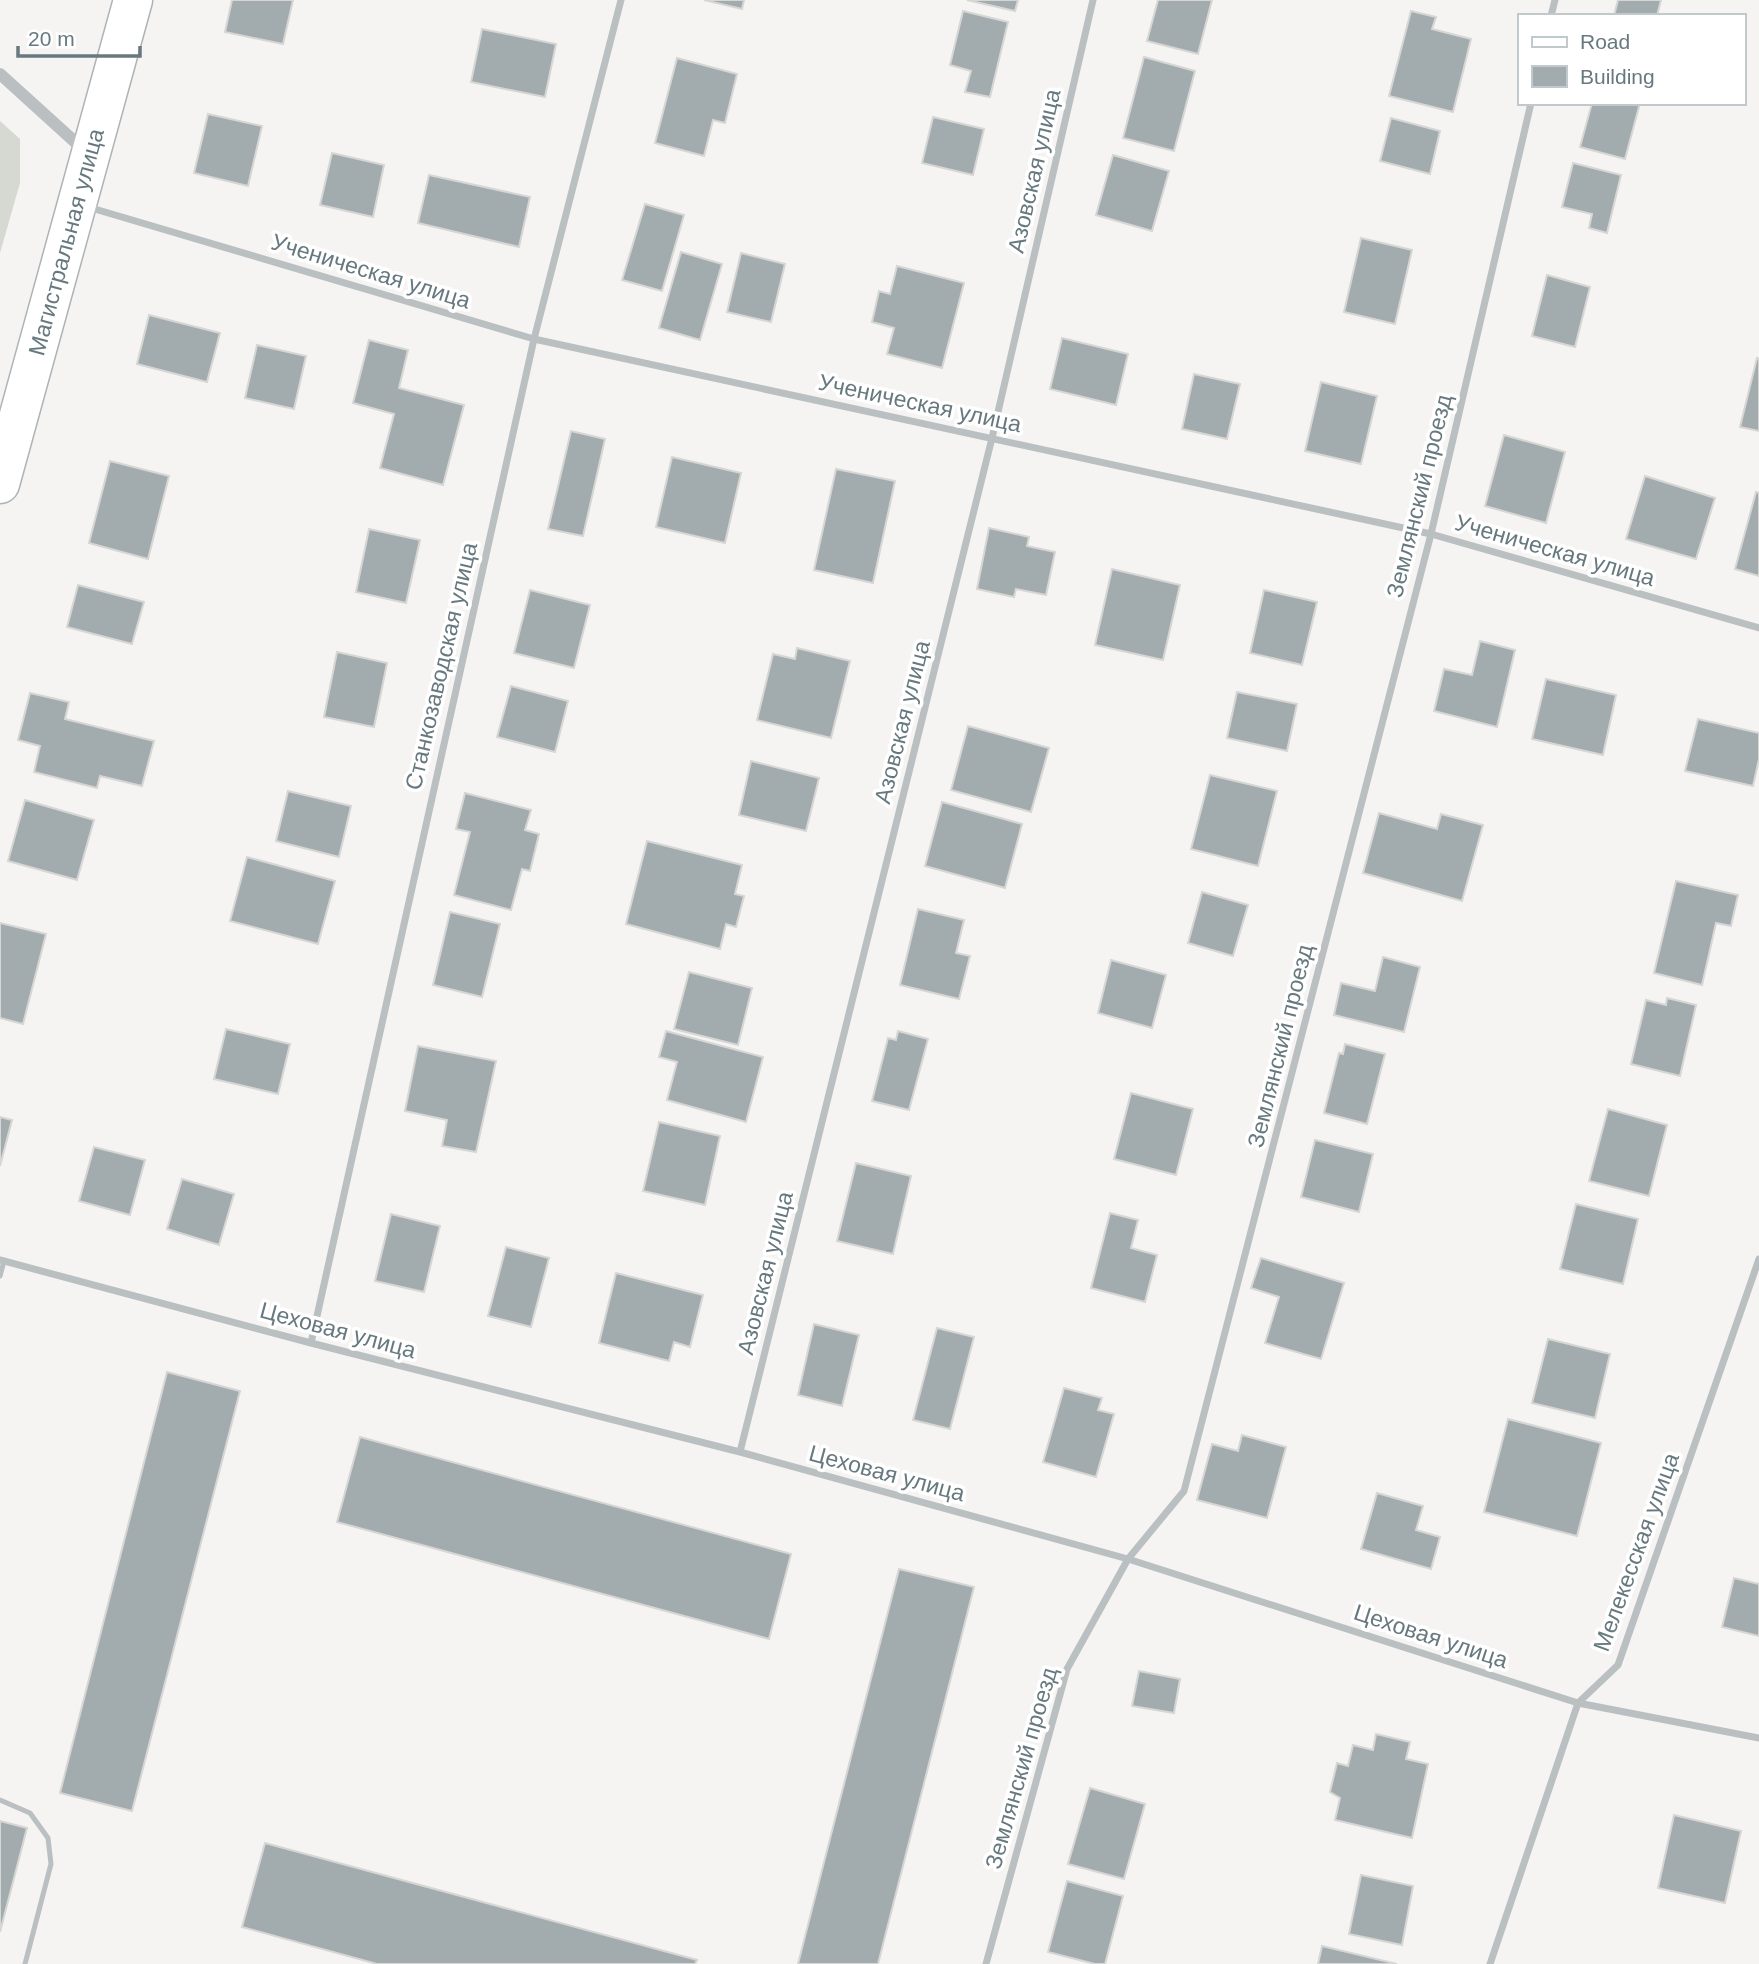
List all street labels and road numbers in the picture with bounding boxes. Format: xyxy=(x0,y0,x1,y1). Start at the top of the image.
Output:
street label: Азовская улица xyxy=(1003,86,1066,255)
street label: Магистральная улица xyxy=(23,125,109,358)
street label: Ученическая улица xyxy=(268,228,474,314)
street label: Ученическая улица xyxy=(816,369,1024,437)
street label: Землянский проезд xyxy=(1381,391,1457,600)
street label: Ученическая улица xyxy=(1452,509,1658,591)
street label: Станкозаводская улица xyxy=(400,540,482,792)
street label: Азовская улица xyxy=(869,637,935,806)
street label: Землянский проезд xyxy=(1242,941,1318,1150)
street label: Азовская улица xyxy=(732,1188,798,1357)
street label: Цеховая улица xyxy=(257,1297,419,1363)
street label: Цеховая улица xyxy=(806,1440,968,1506)
street label: Мелекесская улица xyxy=(1588,1449,1684,1655)
street label: Цеховая улица xyxy=(1351,1599,1511,1673)
street label: Землянский проезд xyxy=(980,1664,1062,1872)

